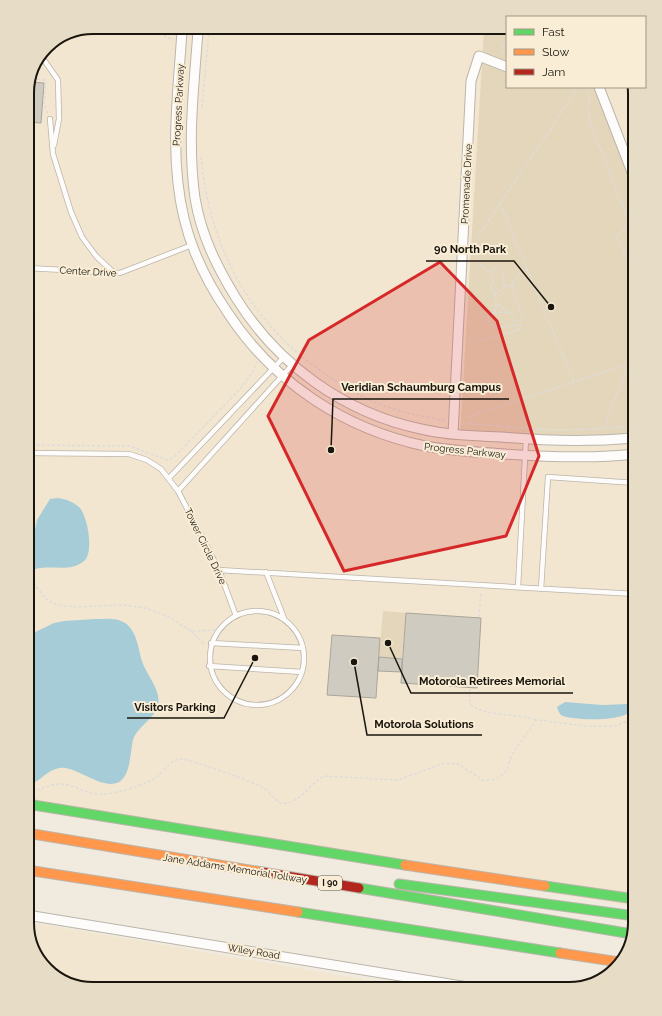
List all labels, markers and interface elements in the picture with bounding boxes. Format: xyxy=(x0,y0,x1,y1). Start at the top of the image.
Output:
legend xyxy=(506,16,646,88)
text: Fast xyxy=(542,25,565,39)
text: Slow xyxy=(542,45,569,59)
street label: Progress Parkway xyxy=(171,63,186,146)
text: Jam xyxy=(542,65,565,79)
street label: Promenade Drive xyxy=(459,143,474,224)
callout: 90 North Park xyxy=(426,238,514,261)
text: 90 North Park xyxy=(434,243,507,256)
street label: Center Drive xyxy=(59,265,117,278)
callout: Veridian Schaumburg Campus xyxy=(333,376,509,399)
text: Veridian Schaumburg Campus xyxy=(341,381,501,394)
street label: Progress Parkway xyxy=(423,441,507,460)
street label: Tower Circle Drive xyxy=(182,506,229,586)
callout: Motorola Retirees Memorial xyxy=(411,670,573,693)
text: Motorola Retirees Memorial xyxy=(419,675,566,688)
callout: Visitors Parking xyxy=(127,695,224,718)
text: Visitors Parking xyxy=(134,701,216,714)
callout: Motorola Solutions xyxy=(367,712,482,735)
text: Motorola Solutions xyxy=(374,718,474,731)
street label: Jane Addams Memorial Tollway xyxy=(162,852,308,885)
road number: I 90 xyxy=(318,876,342,890)
street label: Wiley Road xyxy=(227,942,281,961)

